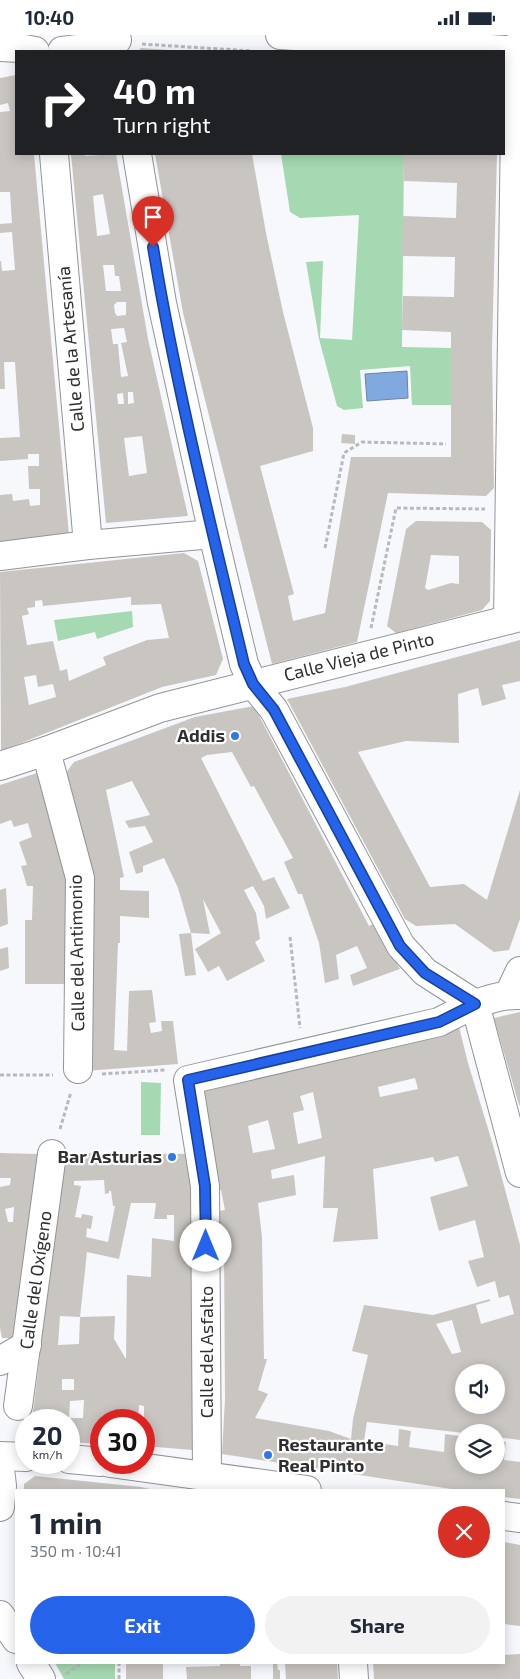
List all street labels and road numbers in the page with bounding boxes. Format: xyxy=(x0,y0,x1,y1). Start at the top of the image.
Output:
street label: Calle de la Artesanía xyxy=(52,265,88,433)
street label: Calle Vieja de Pinto xyxy=(281,627,436,685)
street label: Calle del Antimonio xyxy=(64,874,88,1032)
street label: Calle del Oxígeno xyxy=(14,1209,56,1351)
street label: Calle del Asfalto xyxy=(195,1286,217,1418)

